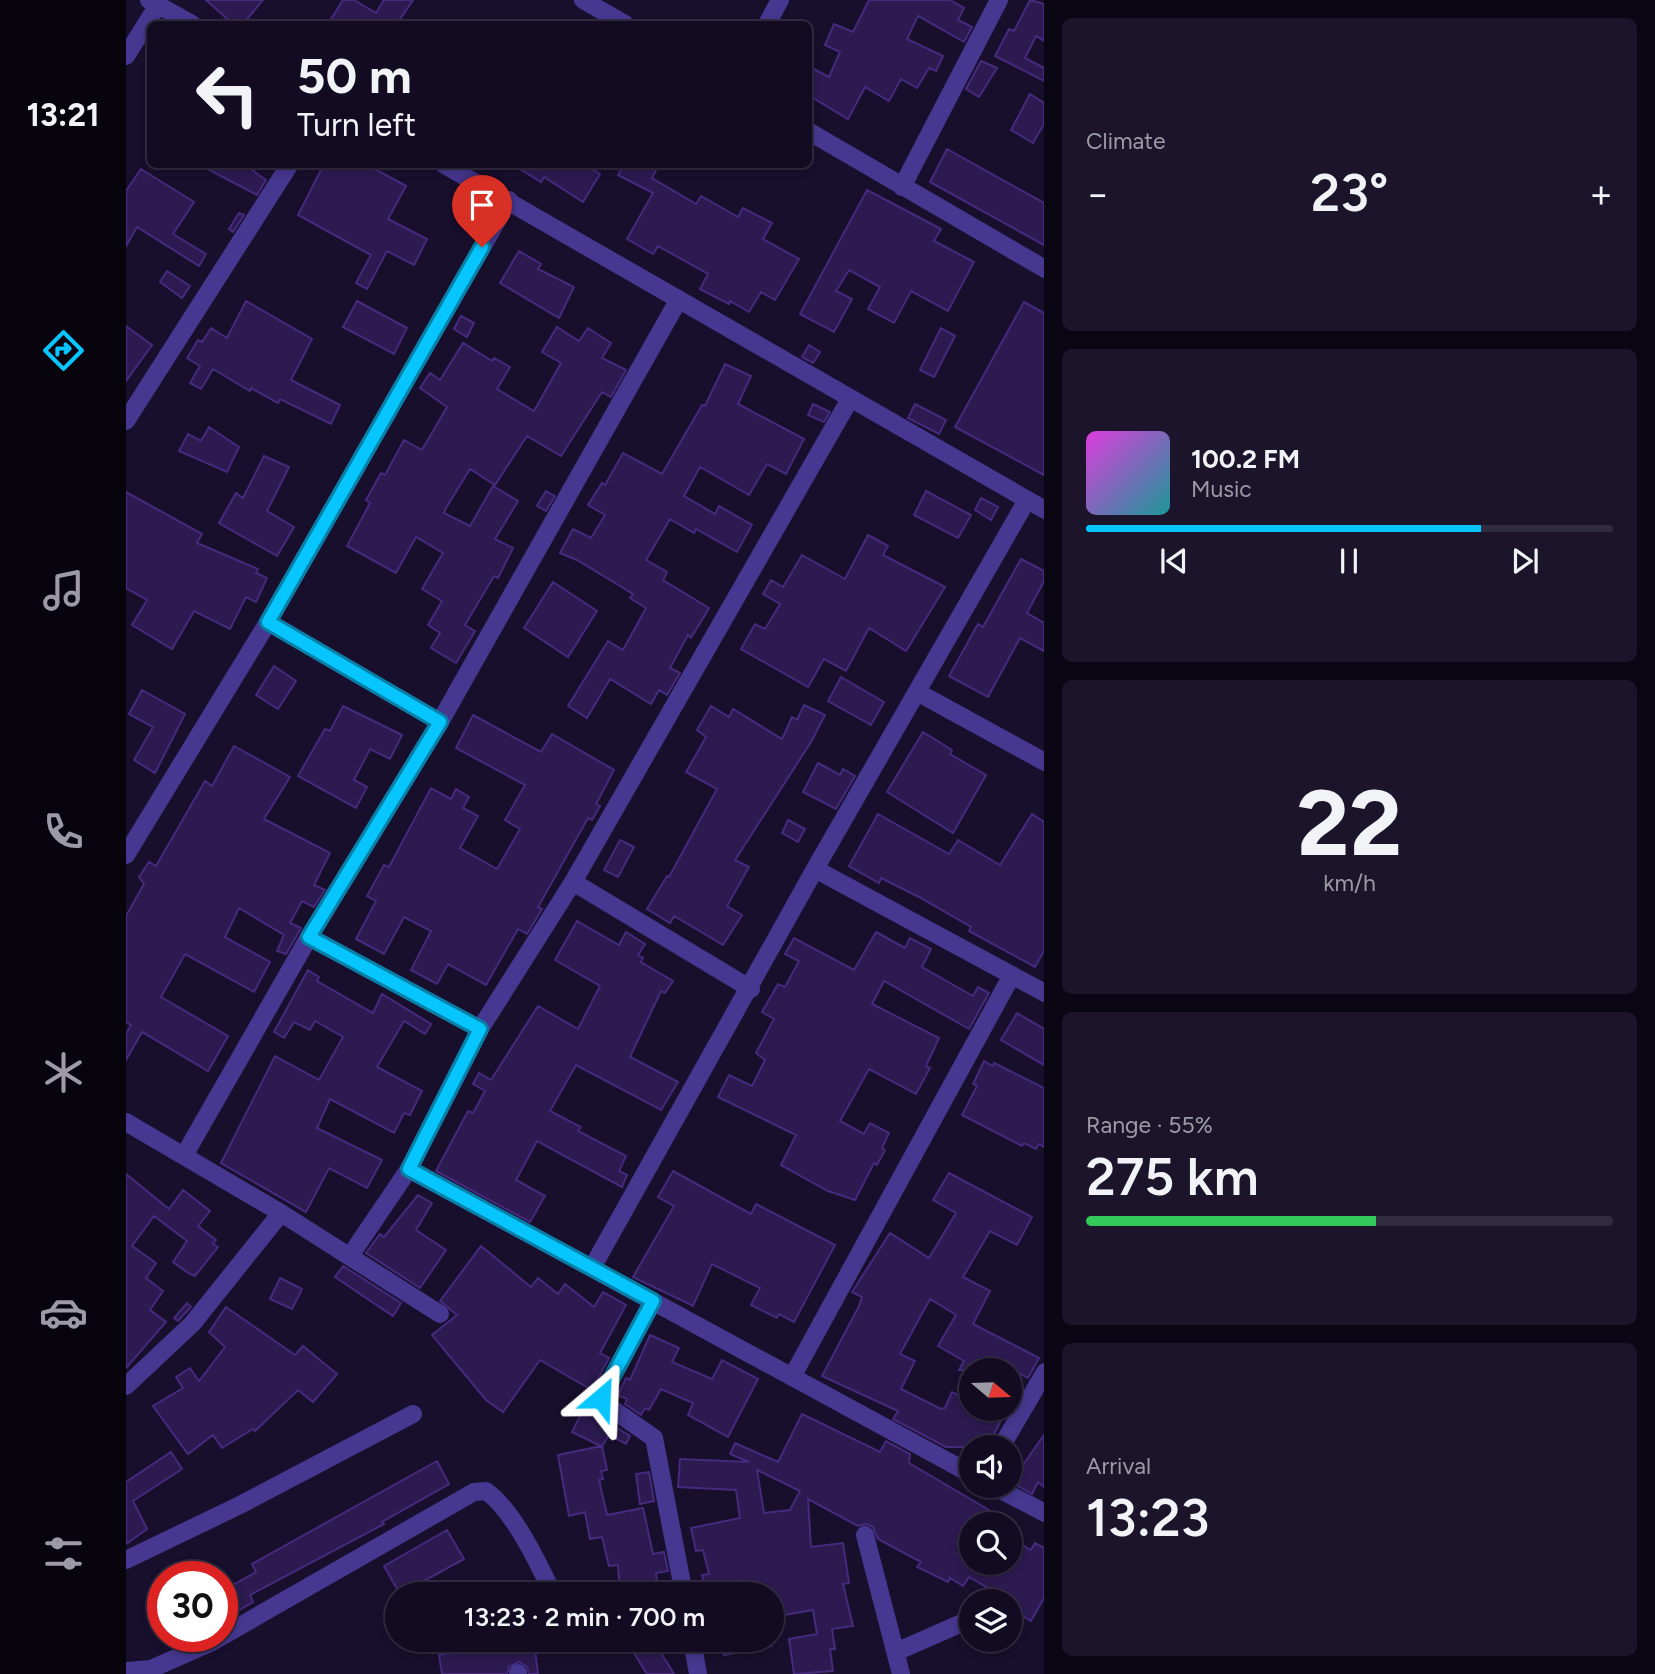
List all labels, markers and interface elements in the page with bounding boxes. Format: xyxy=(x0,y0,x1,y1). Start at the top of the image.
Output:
text: 50 m xyxy=(297,46,412,105)
icon: left xyxy=(182,49,273,140)
text: 13:21 xyxy=(27,96,99,134)
text: Turn left xyxy=(297,106,416,144)
text: Climate xyxy=(1086,127,1165,155)
text: 23° xyxy=(1311,162,1388,224)
text: − xyxy=(1086,171,1110,217)
text: + xyxy=(1589,171,1613,217)
pin xyxy=(452,175,512,247)
icon: arrive xyxy=(463,186,501,224)
icon: directions xyxy=(39,326,88,375)
text: 100.2 FM xyxy=(1191,443,1300,475)
text: Music xyxy=(1191,475,1252,503)
icon: previous xyxy=(1155,542,1193,580)
icon: pause xyxy=(1330,542,1368,580)
icon: next xyxy=(1506,542,1544,580)
icon: music xyxy=(39,566,88,615)
text: 22 xyxy=(1297,769,1402,878)
icon: phone xyxy=(39,807,88,856)
text: km/h xyxy=(1323,869,1376,897)
icon: climate xyxy=(39,1048,88,1097)
text: Range · 55% xyxy=(1086,1111,1213,1139)
text: 275 km xyxy=(1086,1146,1259,1208)
icon: car xyxy=(39,1288,88,1337)
north arrow xyxy=(959,1358,1022,1421)
map controls xyxy=(959,1358,1022,1652)
position arrow xyxy=(564,1361,638,1435)
button: sound xyxy=(959,1435,1022,1498)
text: Arrival xyxy=(1086,1452,1151,1480)
text: 13:23 xyxy=(1086,1487,1209,1549)
button: search xyxy=(959,1512,1022,1575)
icon: filters xyxy=(39,1529,88,1578)
speed limit sign: 30 xyxy=(147,1561,238,1652)
button: layers xyxy=(959,1589,1022,1652)
text: 13:23 · 2 min · 700 m xyxy=(464,1601,705,1633)

